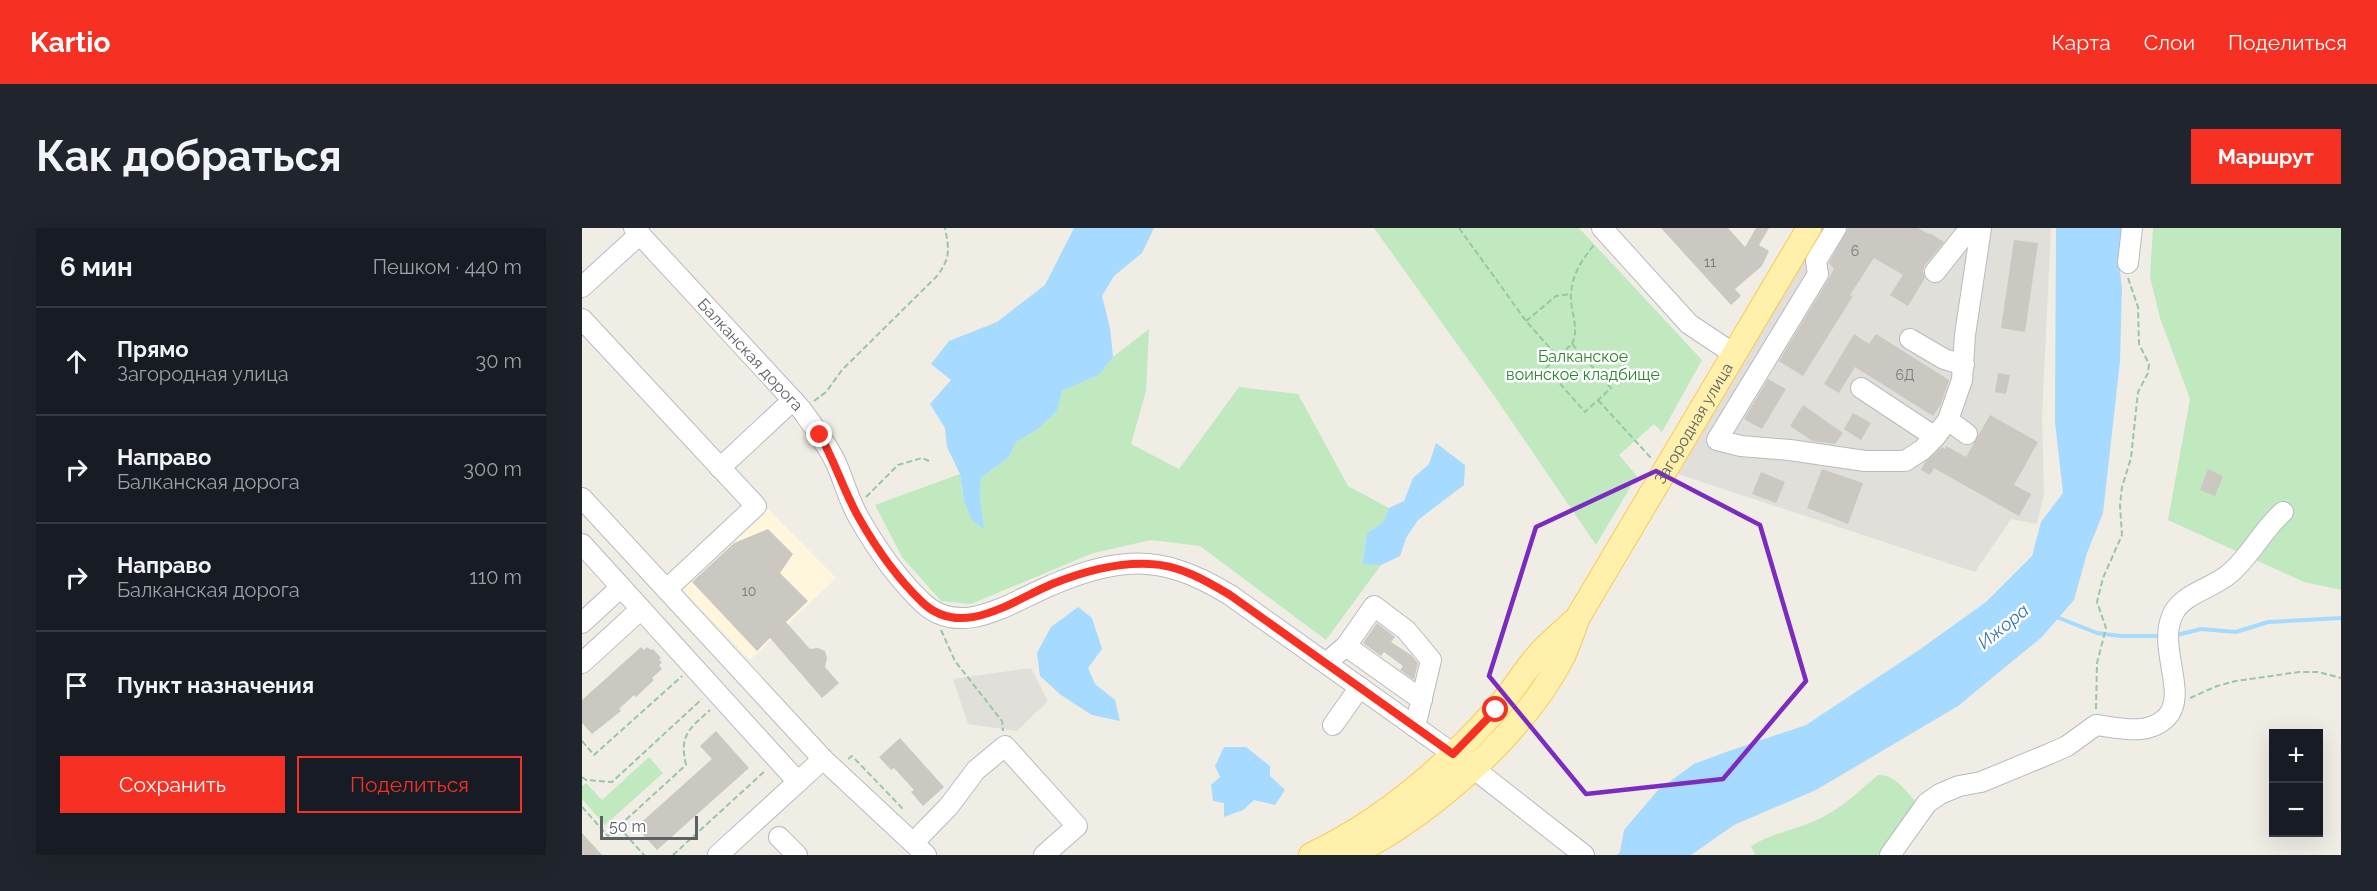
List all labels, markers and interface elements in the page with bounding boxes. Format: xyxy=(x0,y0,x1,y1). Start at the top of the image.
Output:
text: Kartio xyxy=(30,26,110,59)
text: Карта xyxy=(2052,30,2111,55)
text: Слои xyxy=(2144,30,2195,55)
text: Поделиться xyxy=(2228,30,2347,55)
button: Маршрут xyxy=(2191,129,2341,184)
text: Как добраться xyxy=(36,132,342,181)
house number: 6 xyxy=(1851,243,1859,259)
text: 6 мин xyxy=(60,252,133,282)
house number: 11 xyxy=(1704,254,1716,270)
text: Пешком · 440 m xyxy=(373,255,522,279)
street label: Балканская дорога xyxy=(694,294,807,415)
text: Прямо xyxy=(117,336,189,362)
icon: ahead xyxy=(60,345,93,378)
park label: Балканское воинское кладбище xyxy=(1506,347,1660,384)
text: 30 m xyxy=(476,349,522,373)
street label: Загородная улица xyxy=(1650,359,1736,487)
text: Загородная улица xyxy=(117,362,289,386)
house number: 6Д xyxy=(1896,367,1914,383)
route end xyxy=(806,421,832,447)
text: Направо xyxy=(117,444,211,470)
icon: right xyxy=(60,453,93,486)
text: 300 m xyxy=(463,457,522,481)
text: Балканская дорога xyxy=(117,470,300,494)
text: Направо xyxy=(117,552,211,578)
icon: right xyxy=(60,561,93,594)
text: 110 m xyxy=(469,565,522,589)
text: Балканская дорога xyxy=(117,578,300,602)
house number: 10 xyxy=(742,583,756,599)
water label: Ижора xyxy=(1973,599,2033,653)
icon: arrive xyxy=(60,669,93,702)
text: Пункт назначения xyxy=(117,672,314,698)
route start xyxy=(1482,696,1508,722)
map controls xyxy=(2269,729,2323,837)
button: + xyxy=(2269,729,2323,783)
button: Сохранить xyxy=(60,756,285,813)
button: Поделиться xyxy=(297,756,522,813)
button: − xyxy=(2269,783,2323,837)
scale bar xyxy=(600,813,698,840)
text: 50 m xyxy=(609,817,646,836)

